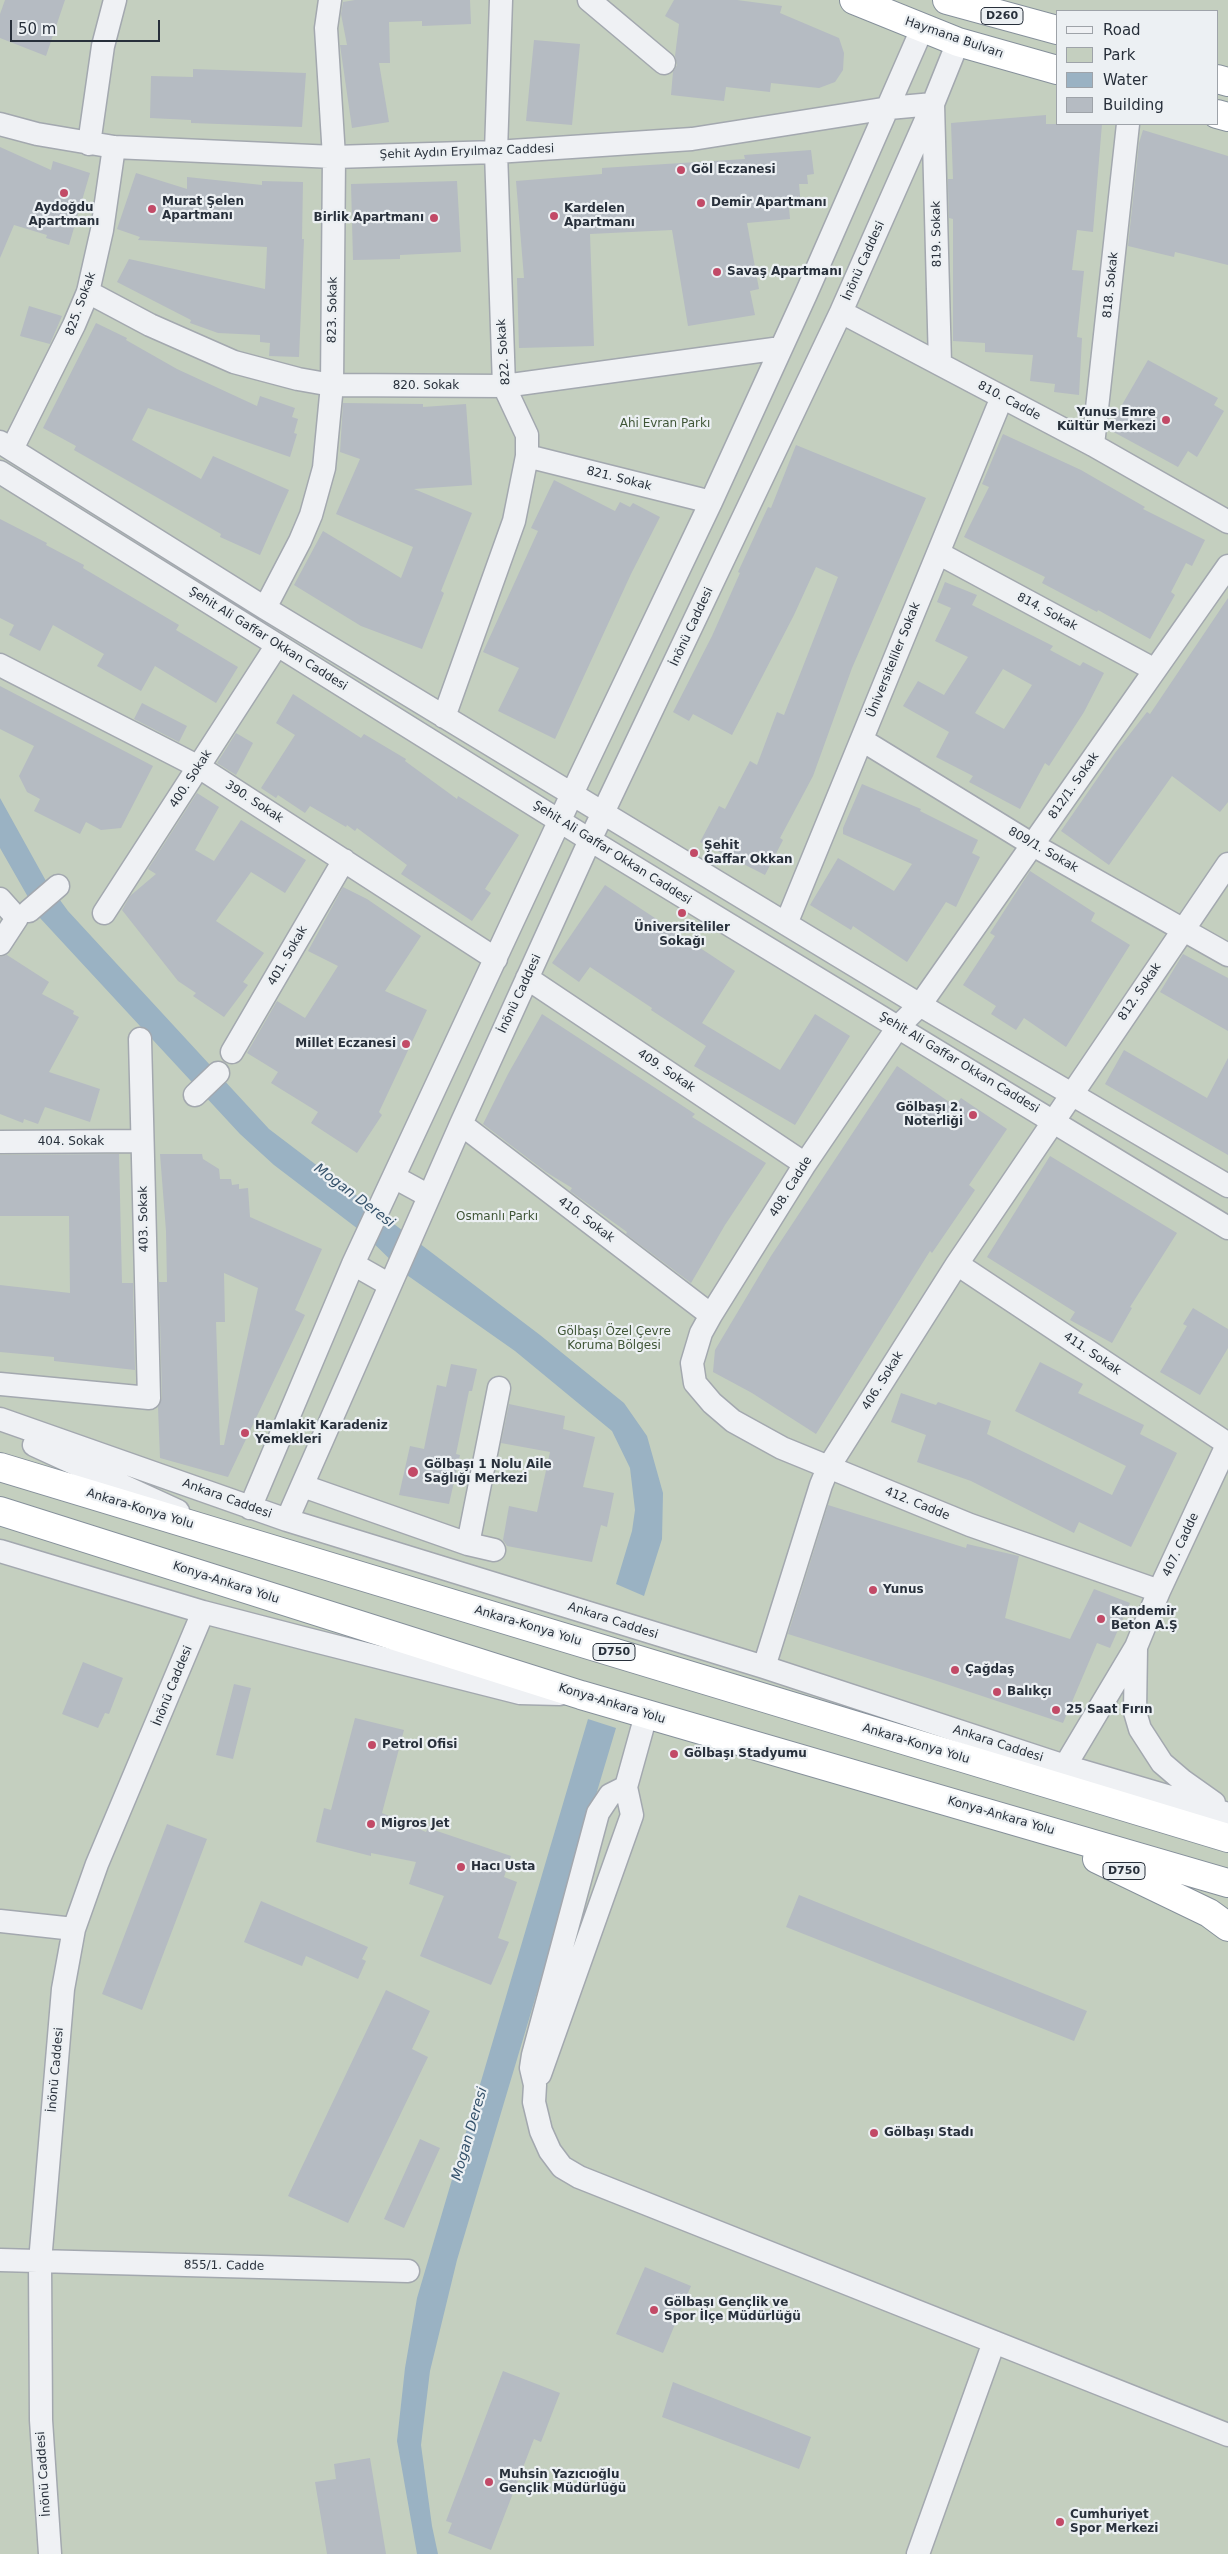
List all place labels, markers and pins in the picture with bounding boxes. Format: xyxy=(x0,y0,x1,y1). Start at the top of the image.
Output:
place label: Göl Eczanesi xyxy=(691,163,776,177)
marker: Göl Eczanesi xyxy=(675,164,687,176)
marker: Aydoğdu Apartmanı xyxy=(58,187,70,199)
place label: Murat Şelen Apartmanı xyxy=(162,195,244,223)
place label: Demir Apartmanı xyxy=(711,196,827,210)
marker: Demir Apartmanı xyxy=(695,197,707,209)
place label: Aydoğdu Apartmanı xyxy=(29,201,99,229)
place label: Kardelen Apartmanı xyxy=(564,202,635,230)
marker: Murat Şelen Apartmanı xyxy=(146,203,158,215)
marker: Kardelen Apartmanı xyxy=(548,210,560,222)
place label: Birlik Apartmanı xyxy=(314,211,424,225)
marker: Birlik Apartmanı xyxy=(428,212,440,224)
place label: Savaş Apartmanı xyxy=(727,265,842,279)
marker: Savaş Apartmanı xyxy=(711,266,723,278)
place label: Yunus Emre Kültür Merkezi xyxy=(1057,406,1156,434)
marker: Yunus Emre Kültür Merkezi xyxy=(1160,414,1172,426)
place label: Şehit Gaffar Okkan xyxy=(704,839,793,867)
marker: Şehit Gaffar Okkan xyxy=(688,847,700,859)
marker: Üniversiteliler Sokağı xyxy=(676,907,688,919)
place label: Üniversiteliler Sokağı xyxy=(634,921,730,949)
place label: Millet Eczanesi xyxy=(295,1037,396,1051)
marker: Millet Eczanesi xyxy=(400,1038,412,1050)
place label: Gölbaşı 2. Noterliği xyxy=(896,1101,963,1129)
marker: Gölbaşı 2. Noterliği xyxy=(967,1109,979,1121)
place label: Hamlakit Karadeniz Yemekleri xyxy=(255,1419,388,1447)
marker: Hamlakit Karadeniz Yemekleri xyxy=(239,1427,251,1439)
place label: Gölbaşı 1 Nolu Aile Sağlığı Merkezi xyxy=(424,1458,552,1486)
marker: Gölbaşı 1 Nolu Aile Sağlığı Merkezi xyxy=(406,1465,420,1479)
place label: Yunus xyxy=(883,1583,924,1597)
marker: Yunus xyxy=(867,1584,879,1596)
place label: Kandemir Beton A.Ş xyxy=(1111,1605,1178,1633)
marker: Kandemir Beton A.Ş xyxy=(1095,1613,1107,1625)
place label: Çağdaş xyxy=(965,1663,1014,1677)
marker: Çağdaş xyxy=(949,1664,961,1676)
place label: Balıkçı xyxy=(1007,1685,1052,1699)
marker: Balıkçı xyxy=(991,1686,1003,1698)
place label: 25 Saat Fırın xyxy=(1066,1703,1153,1717)
marker: 25 Saat Fırın xyxy=(1050,1704,1062,1716)
place label: Petrol Ofisi xyxy=(382,1738,457,1752)
marker: Petrol Ofisi xyxy=(366,1739,378,1751)
place label: Gölbaşı Stadyumu xyxy=(684,1747,807,1761)
marker: Gölbaşı Stadyumu xyxy=(668,1748,680,1760)
place label: Migros Jet xyxy=(381,1817,449,1831)
marker: Migros Jet xyxy=(365,1818,377,1830)
place label: Hacı Usta xyxy=(471,1860,535,1874)
marker: Hacı Usta xyxy=(455,1861,467,1873)
place label: Gölbaşı Stadı xyxy=(884,2126,974,2140)
marker: Gölbaşı Stadı xyxy=(868,2127,880,2139)
place label: Gölbaşı Gençlik ve Spor İlçe Müdürlüğü xyxy=(664,2296,801,2324)
marker: Gölbaşı Gençlik ve Spor İlçe Müdürlüğü xyxy=(648,2304,660,2316)
place label: Muhsin Yazıcıoğlu Gençlik Müdürlüğü xyxy=(499,2468,626,2496)
marker: Muhsin Yazıcıoğlu Gençlik Müdürlüğü xyxy=(483,2476,495,2488)
place label: Cumhuriyet Spor Merkezi xyxy=(1070,2508,1158,2536)
marker: Cumhuriyet Spor Merkezi xyxy=(1054,2516,1066,2528)

